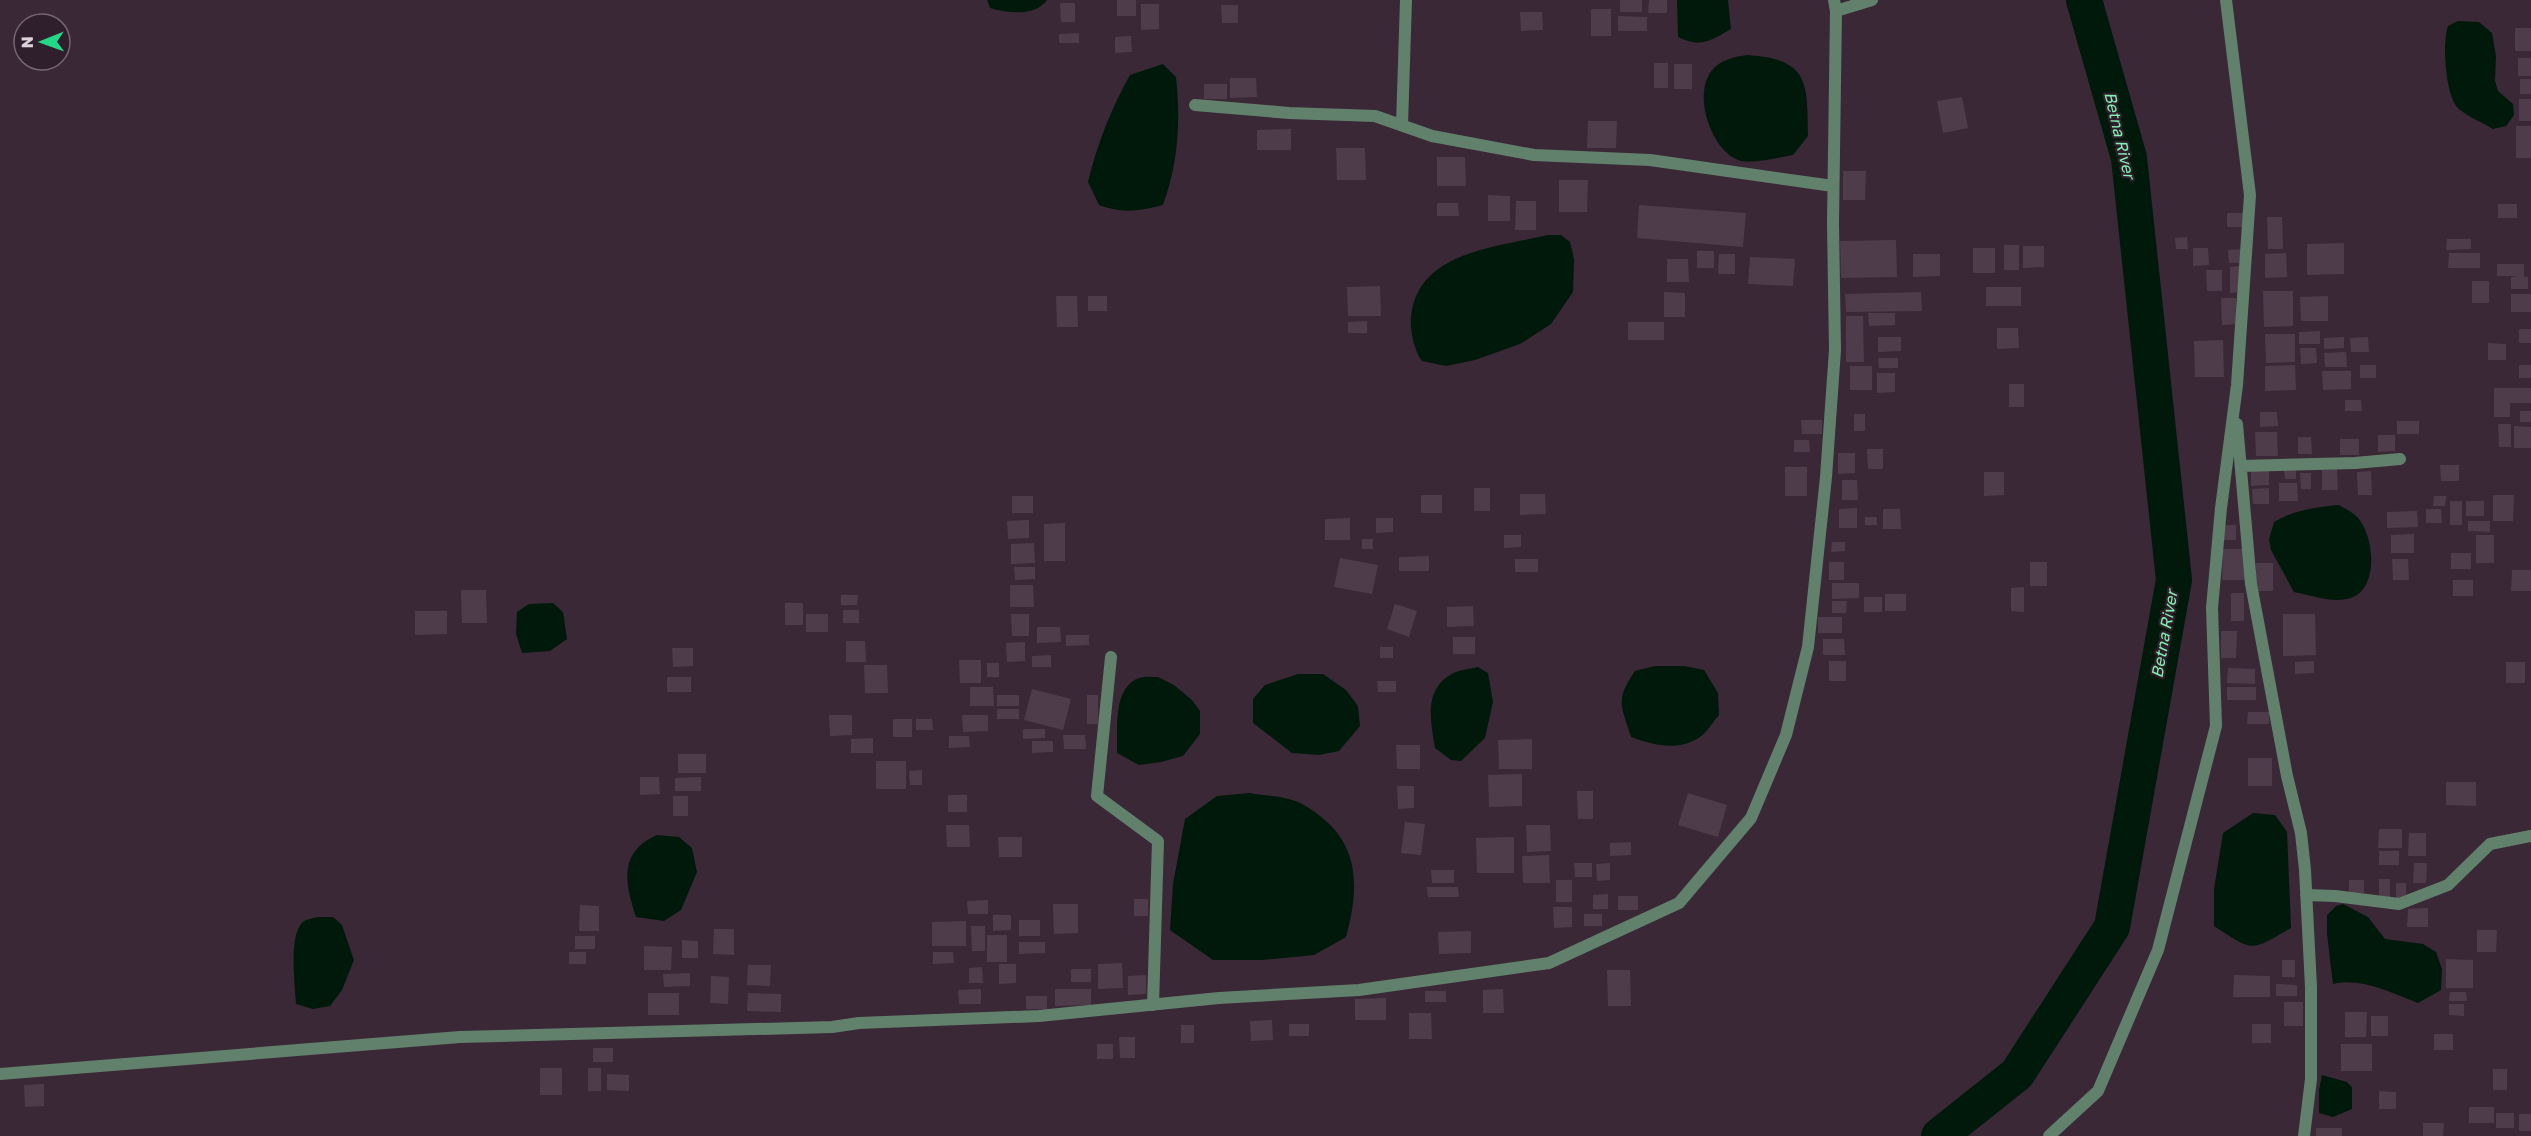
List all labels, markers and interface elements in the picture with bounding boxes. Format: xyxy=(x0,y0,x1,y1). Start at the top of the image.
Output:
north arrow xyxy=(12,12,72,72)
text: N xyxy=(17,36,37,49)
water label: Betna River xyxy=(2100,90,2140,183)
water label: Betna River xyxy=(2146,586,2182,679)

